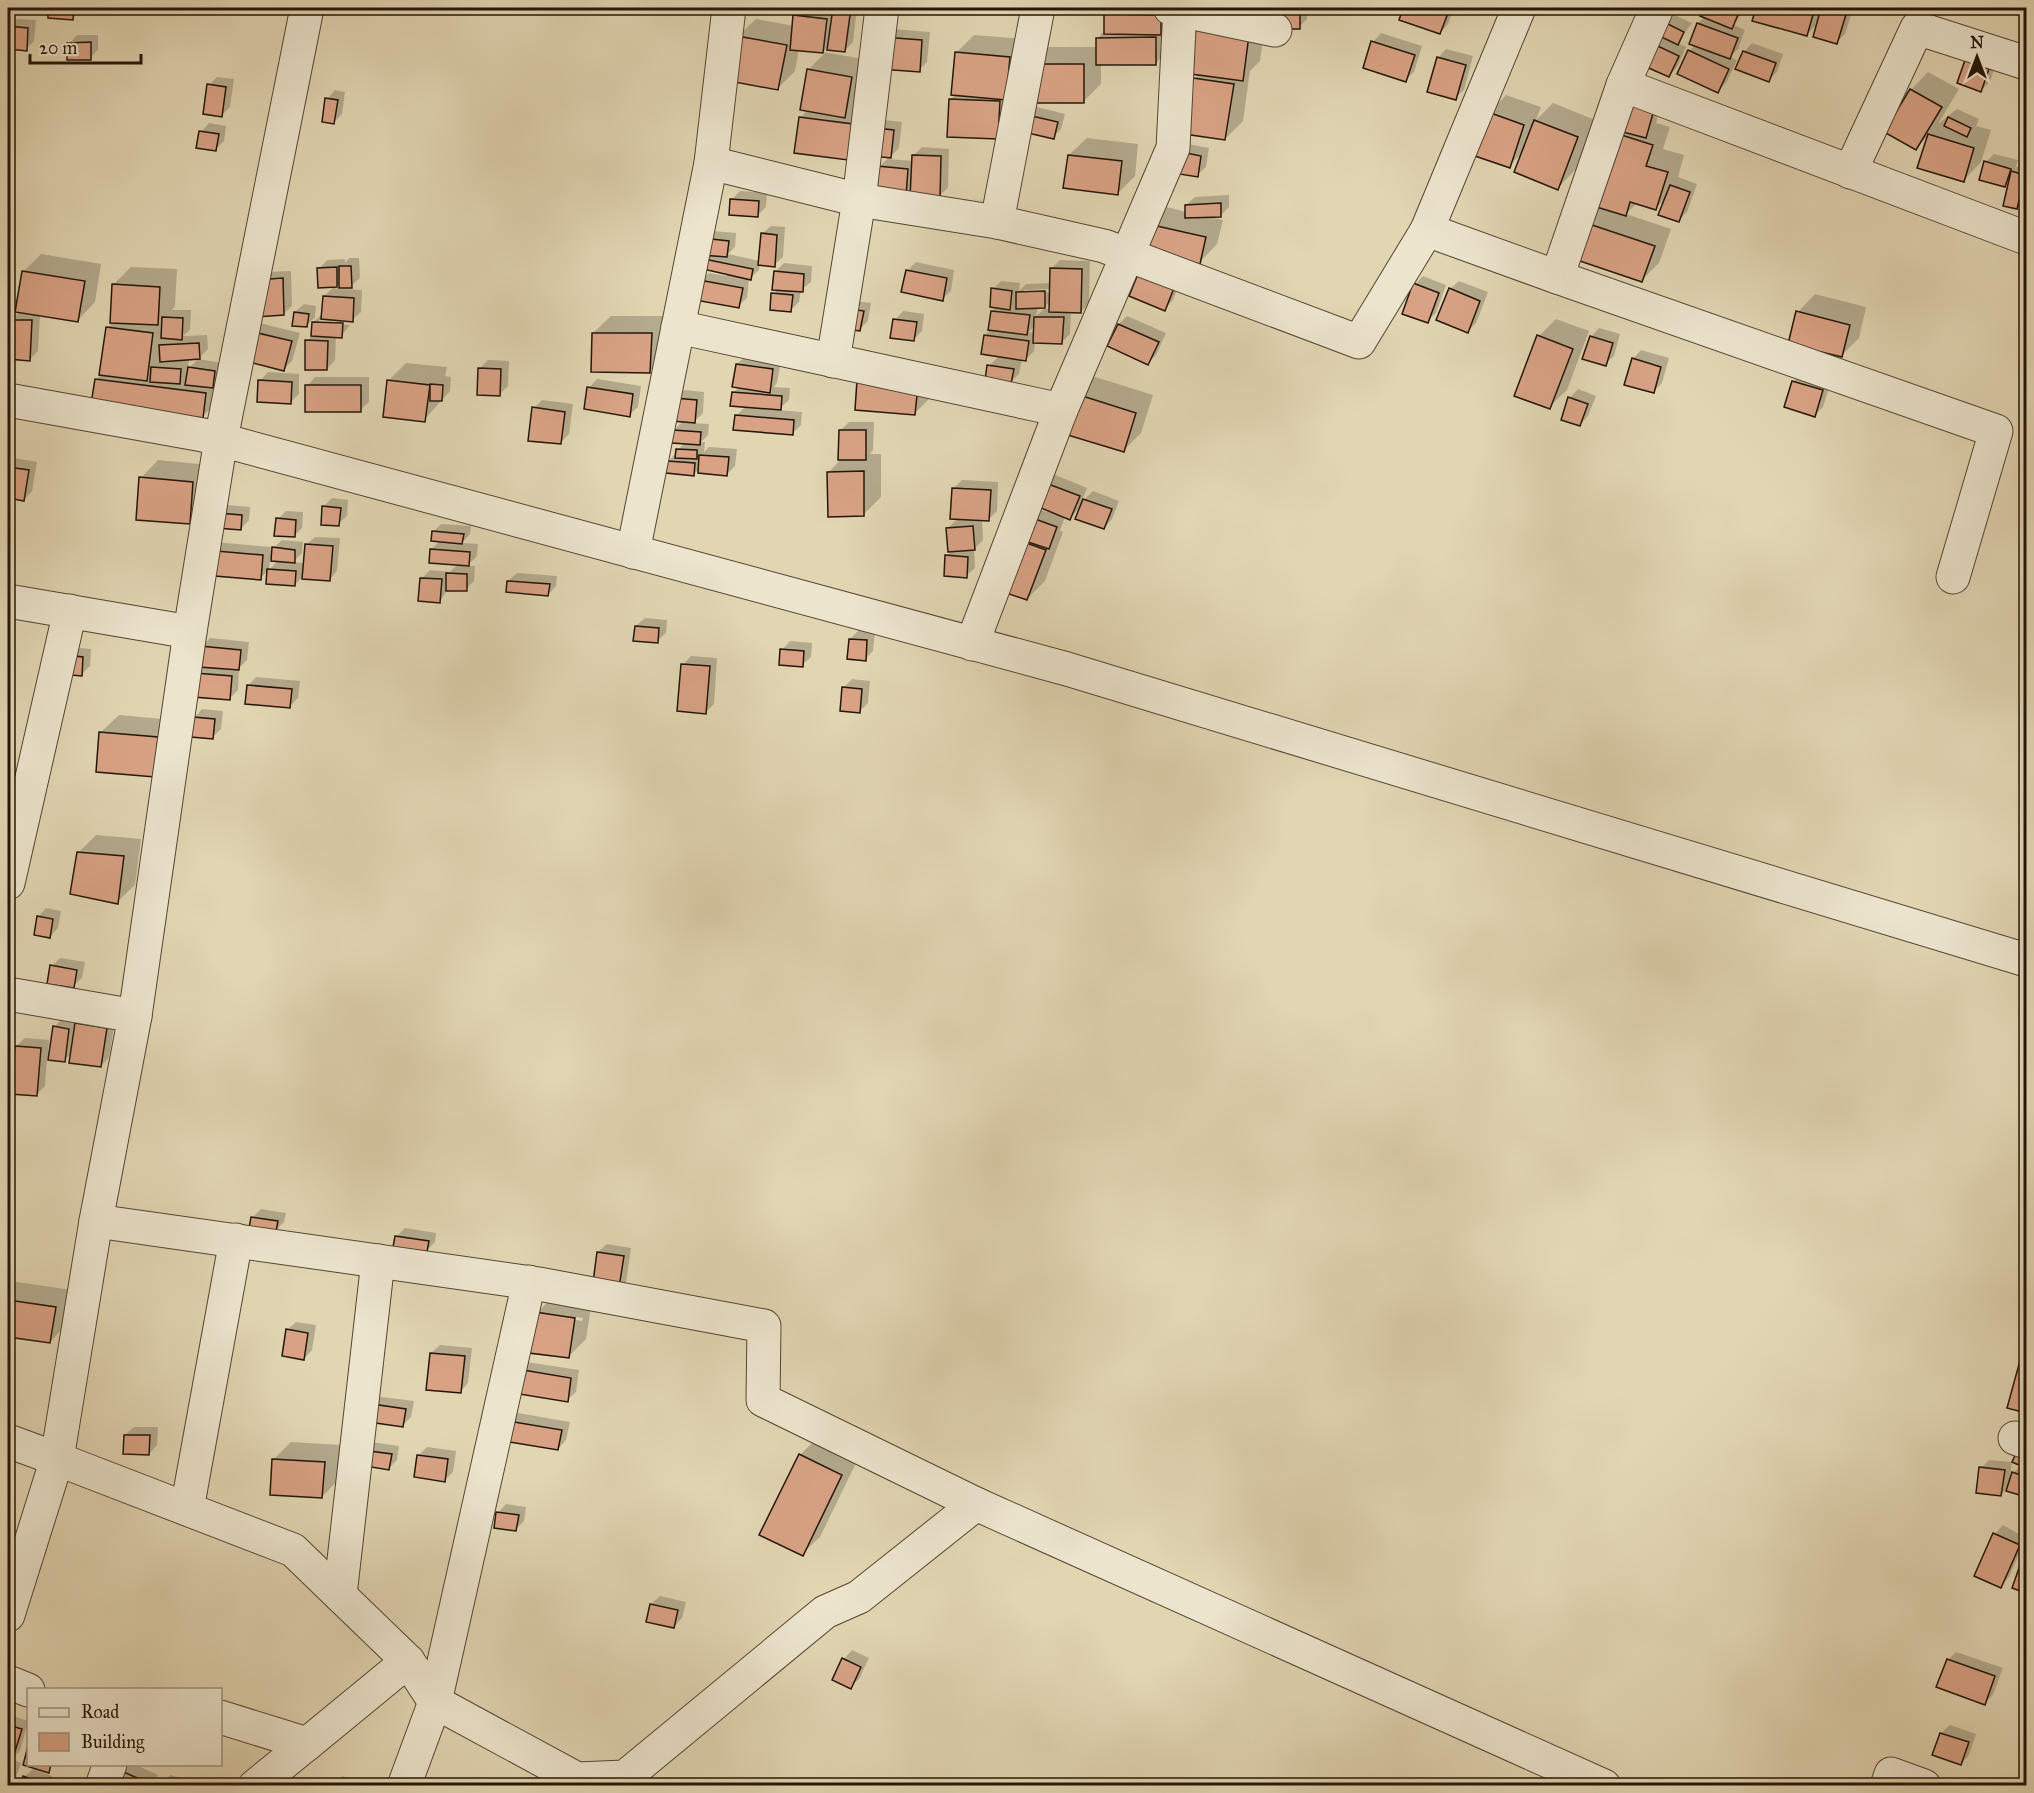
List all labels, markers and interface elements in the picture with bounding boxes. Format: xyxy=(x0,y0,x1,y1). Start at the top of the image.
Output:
scale bar xyxy=(30,27,141,65)
north arrow xyxy=(1947,27,2007,87)
text: N xyxy=(1970,33,1984,52)
text: 20 m xyxy=(39,37,77,59)
legend xyxy=(27,1688,222,1766)
text: Road xyxy=(81,1701,119,1723)
text: Building xyxy=(81,1731,145,1754)

